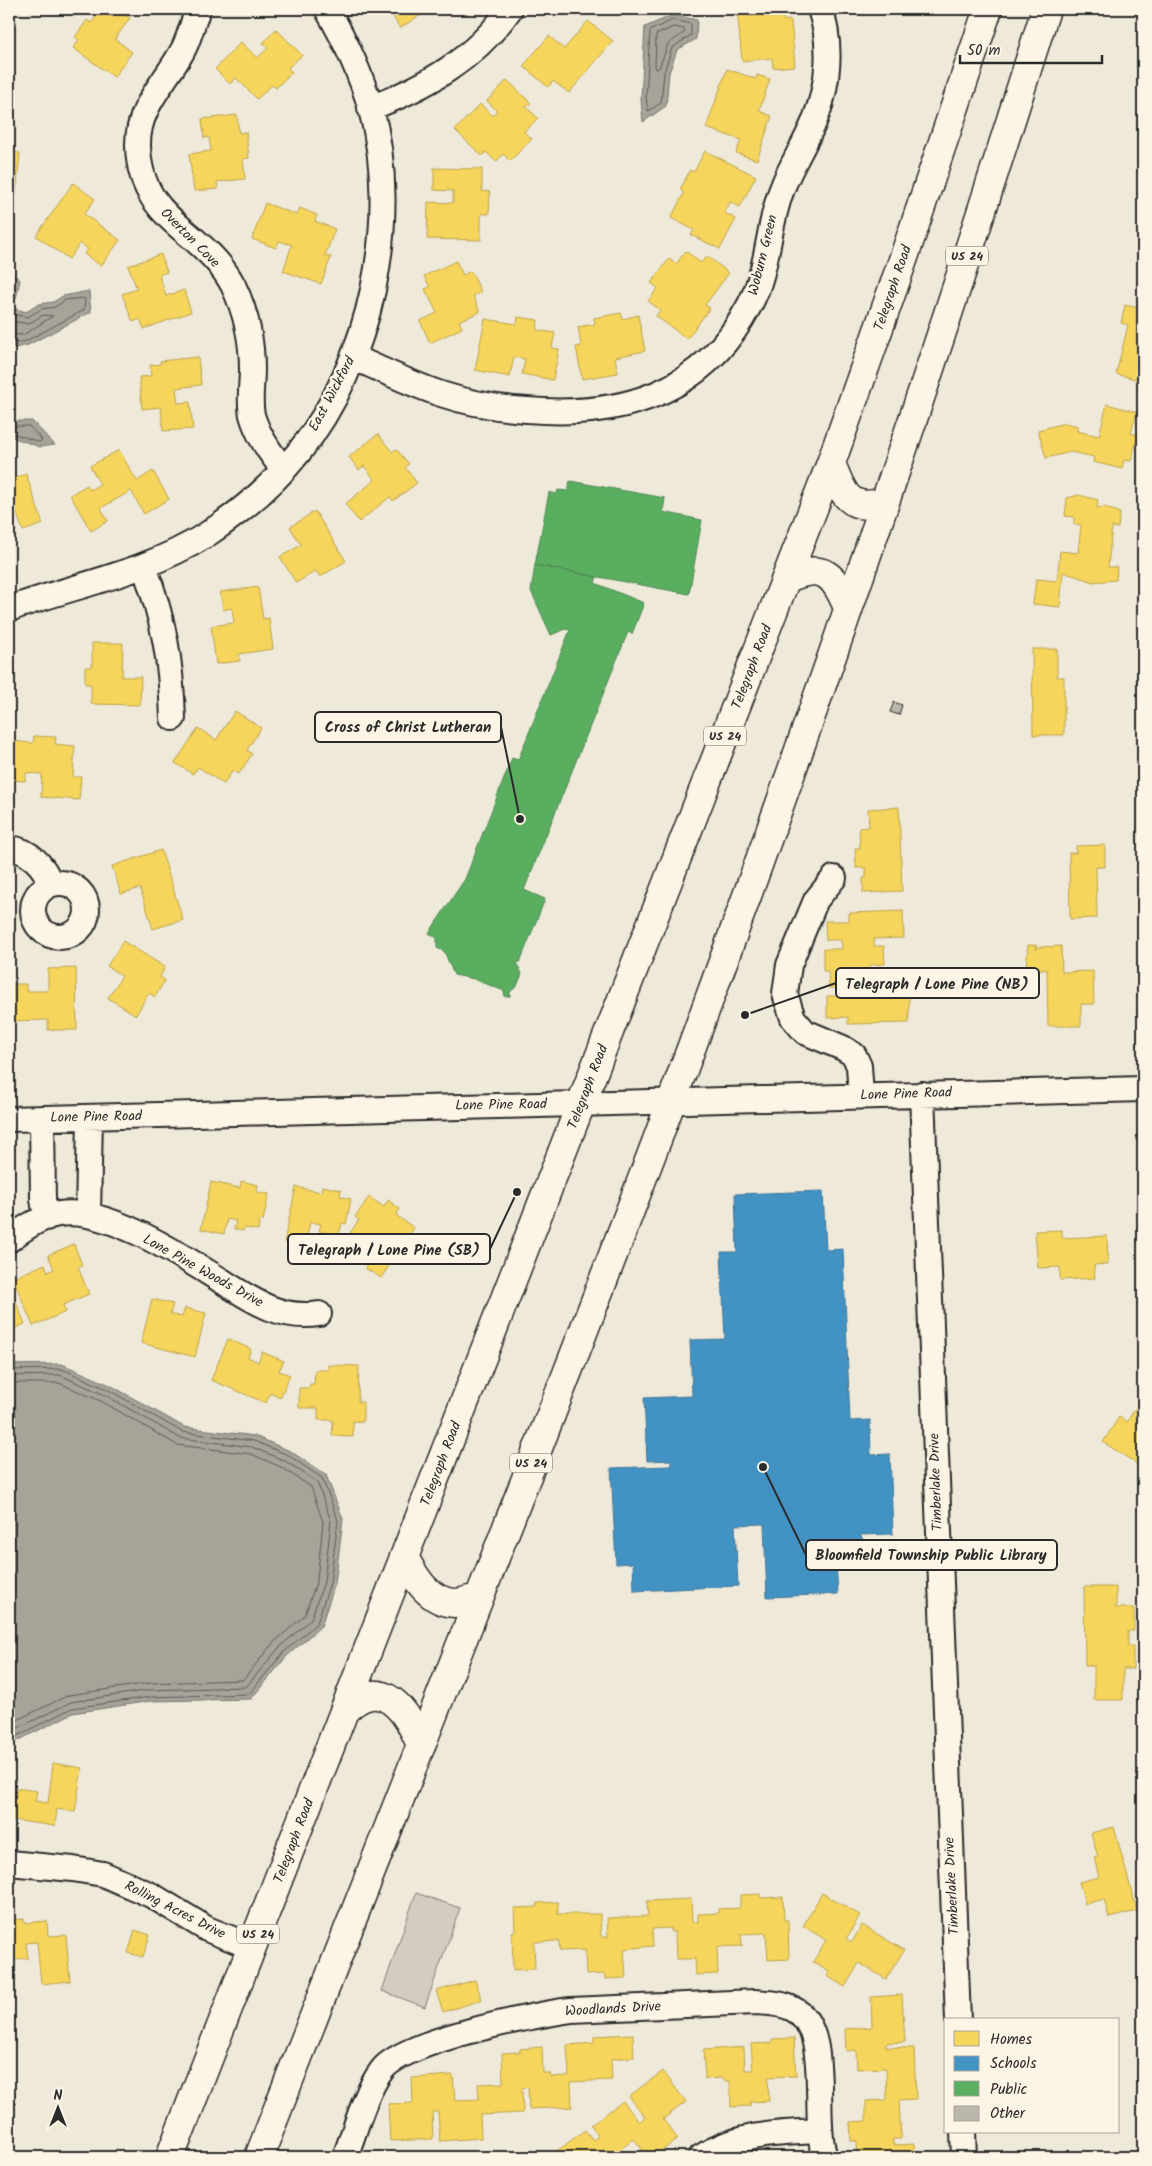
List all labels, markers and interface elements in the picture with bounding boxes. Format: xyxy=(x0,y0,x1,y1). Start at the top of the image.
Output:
scale bar xyxy=(960,32,1102,64)
text: 50 m xyxy=(967,39,1001,63)
street label: Overton Cove xyxy=(155,203,226,274)
street label: Woburn Green xyxy=(742,212,784,298)
street label: Telegraph Road xyxy=(868,241,918,334)
road number: US 24 xyxy=(946,247,988,266)
street label: East Wickford xyxy=(303,352,361,435)
street label: Telegraph Road xyxy=(726,620,779,713)
callout: Cross of Christ Lutheran xyxy=(315,712,501,742)
text: Cross of Christ Lutheran xyxy=(325,716,491,740)
road number: US 24 xyxy=(704,726,746,746)
callout: Telegraph / Lone Pine (NB) xyxy=(836,968,1039,998)
text: Telegraph / Lone Pine (NB) xyxy=(845,973,1029,997)
street label: Telegraph Road xyxy=(562,1040,615,1133)
street label: Lone Pine Road xyxy=(860,1081,953,1107)
street label: Lone Pine Road xyxy=(455,1093,548,1117)
street label: Lone Pine Road xyxy=(50,1105,143,1129)
street label: Lone Pine Woods Drive xyxy=(139,1229,268,1314)
callout: Telegraph / Lone Pine (SB) xyxy=(288,1234,490,1264)
text: Telegraph / Lone Pine (SB) xyxy=(298,1239,480,1263)
street label: Telegraph Road xyxy=(415,1417,468,1510)
street label: Timberlake Drive xyxy=(923,1432,949,1531)
road number: US 24 xyxy=(510,1454,552,1472)
callout: Bloomfield Township Public Library xyxy=(806,1540,1057,1570)
text: Bloomfield Township Public Library xyxy=(815,1544,1047,1568)
street label: Telegraph Road xyxy=(268,1794,321,1887)
street label: Timberlake Drive xyxy=(938,1836,966,1935)
street label: Rolling Acres Drive xyxy=(121,1875,230,1945)
road number: US 24 xyxy=(237,1925,279,1944)
street label: Woodlands Drive xyxy=(565,1995,662,2022)
legend xyxy=(944,2018,1120,2134)
text: Homes xyxy=(990,2028,1033,2052)
text: Schools xyxy=(990,2052,1037,2076)
text: Public xyxy=(990,2078,1027,2102)
north arrow xyxy=(32,2084,82,2134)
text: N xyxy=(54,2085,63,2107)
text: Other xyxy=(990,2102,1026,2126)

